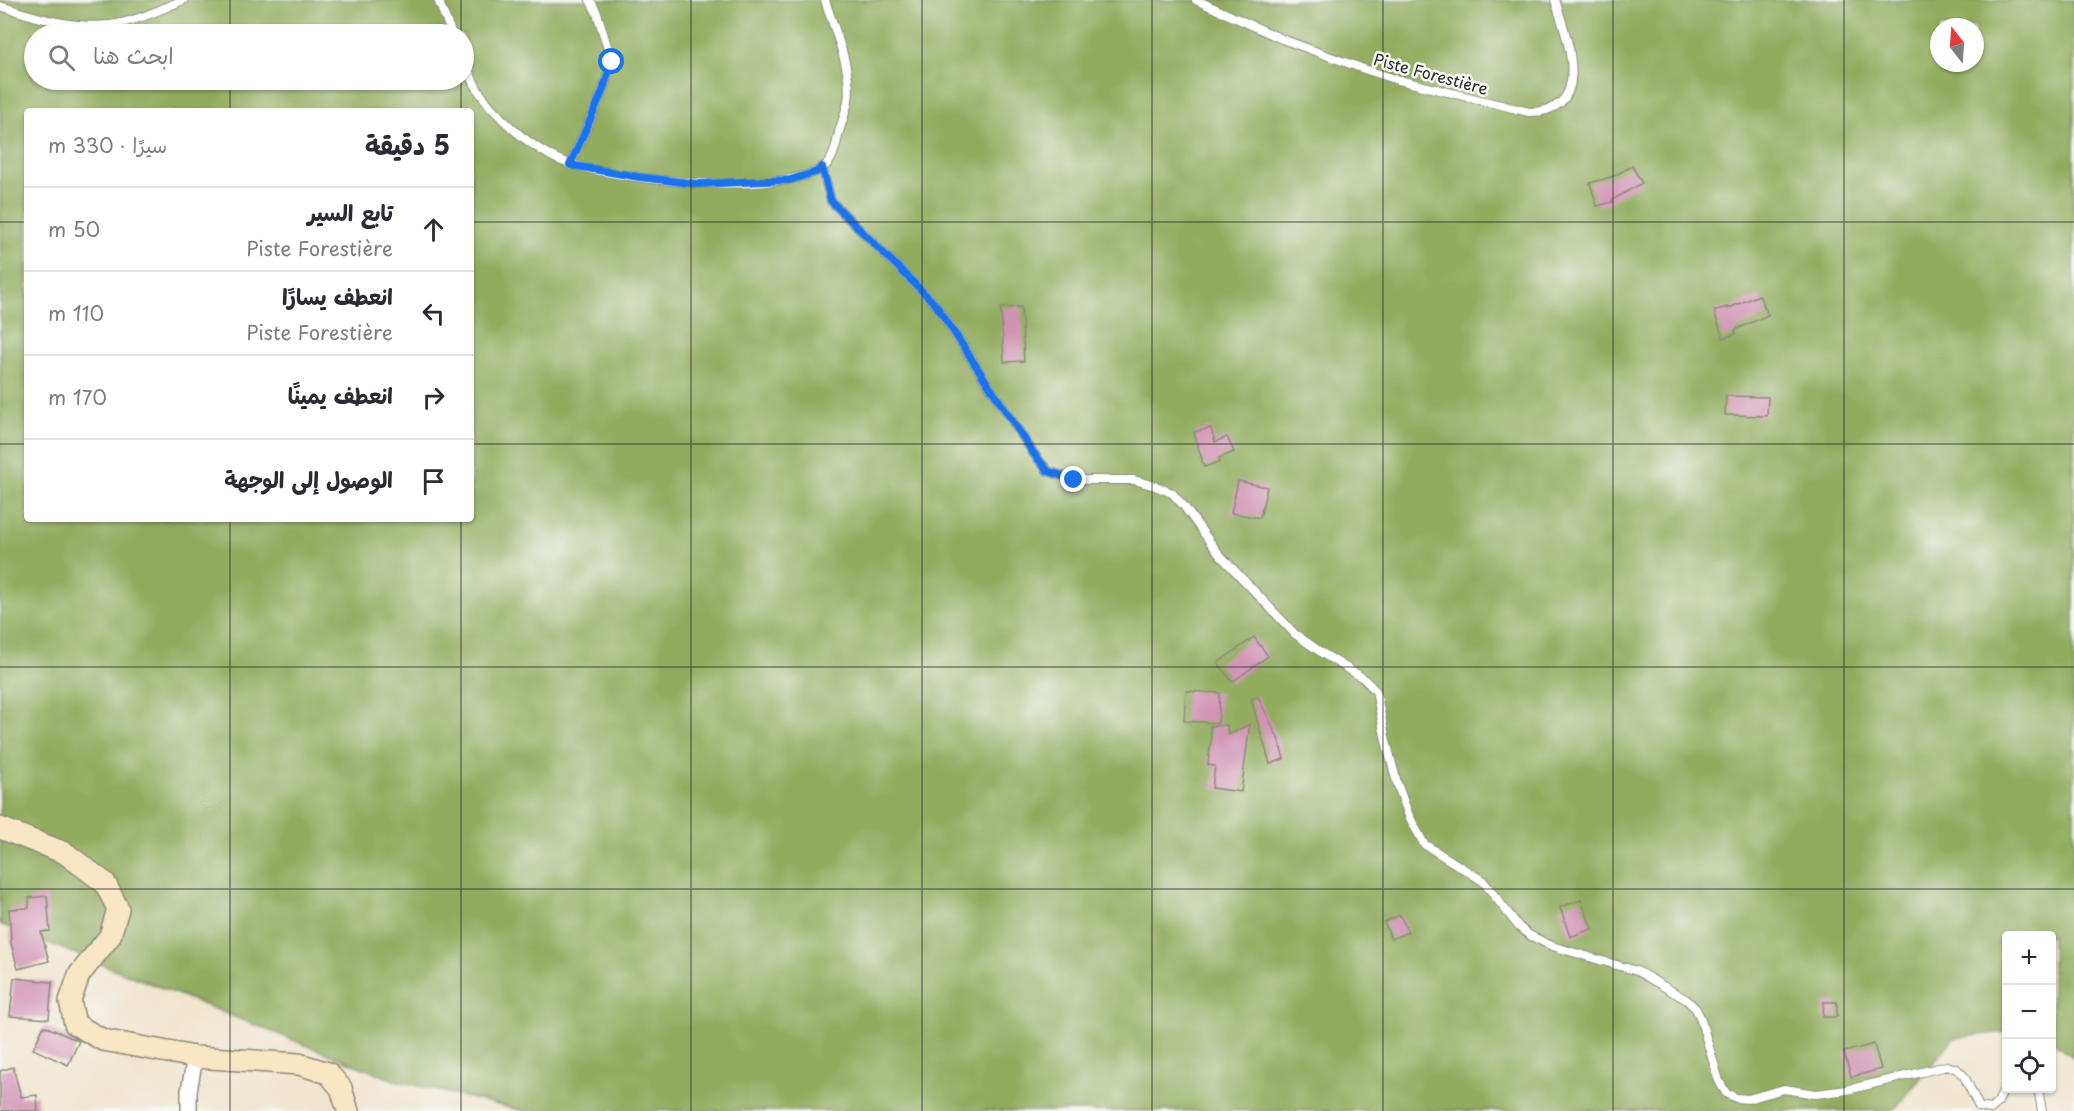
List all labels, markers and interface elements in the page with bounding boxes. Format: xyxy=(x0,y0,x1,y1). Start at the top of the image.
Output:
north arrow xyxy=(1930,18,1984,72)
search box xyxy=(24,24,474,90)
text: ابحث هنا xyxy=(93,38,174,71)
icon: search xyxy=(45,41,78,74)
street label: Piste Forestière xyxy=(1371,46,1491,100)
route start xyxy=(598,48,624,74)
text: 5 دقيقة xyxy=(365,125,450,164)
text: سيرًا · 330 m xyxy=(48,130,167,160)
text: تابع السير xyxy=(308,195,393,228)
icon: ahead xyxy=(417,213,450,246)
text: 50 m xyxy=(48,214,100,244)
text: Piste Forestière xyxy=(246,233,393,263)
text: انعطف يسارًا xyxy=(282,279,393,312)
icon: left xyxy=(417,297,450,330)
text: 110 m xyxy=(48,298,104,328)
text: Piste Forestière xyxy=(246,317,393,347)
text: انعطف يمينًا xyxy=(288,378,393,411)
icon: right xyxy=(417,381,450,414)
text: 170 m xyxy=(48,382,107,412)
text: الوصول إلى الوجهة xyxy=(224,462,393,495)
icon: arrive xyxy=(417,465,450,498)
route end xyxy=(1060,466,1086,492)
map controls xyxy=(2002,931,2056,1093)
button: + xyxy=(2002,931,2056,985)
button: − xyxy=(2002,985,2056,1039)
button: locate xyxy=(2002,1039,2056,1093)

